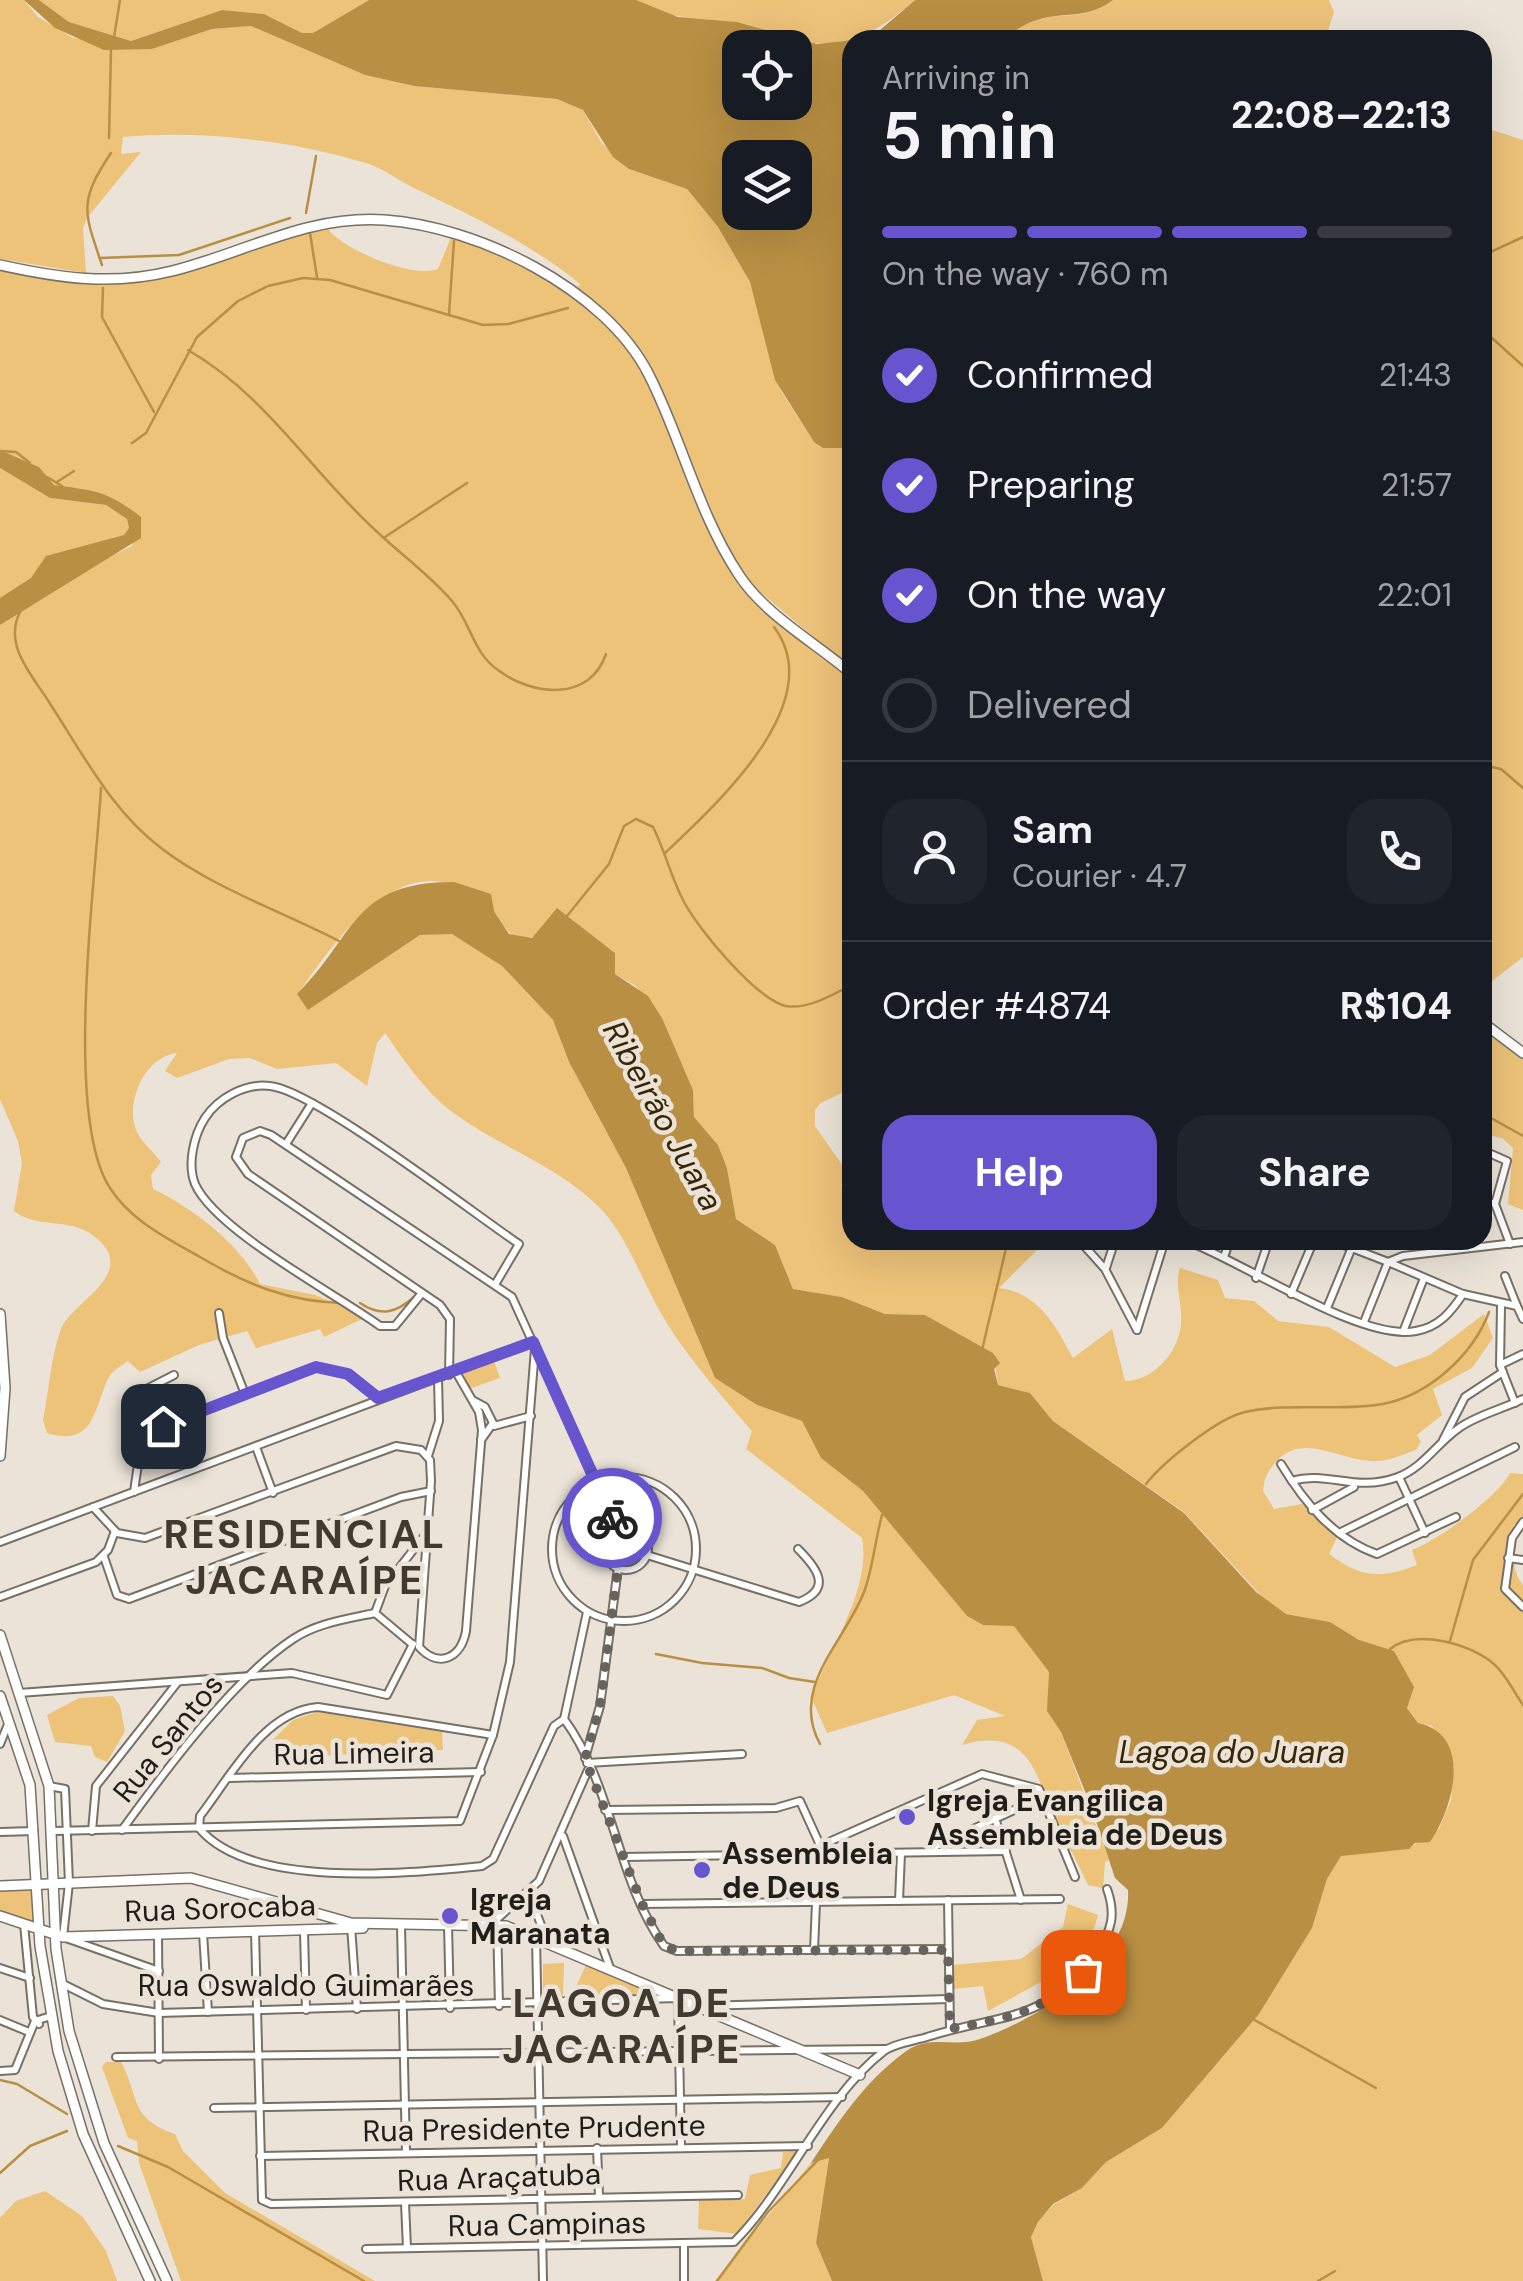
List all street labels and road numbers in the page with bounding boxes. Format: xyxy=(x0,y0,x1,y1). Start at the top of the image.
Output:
street label: Rua Santos xyxy=(104,1666,232,1810)
street label: Rua Limeira xyxy=(273,1732,435,1774)
street label: Rua Sorocaba xyxy=(124,1885,316,1931)
street label: Rua Oswaldo Guimarães xyxy=(138,1966,474,2005)
street label: Rua Presidente Prudente xyxy=(362,2106,706,2150)
street label: Rua Araçatuba xyxy=(396,2154,602,2200)
street label: Rua Campinas xyxy=(447,2203,647,2245)

